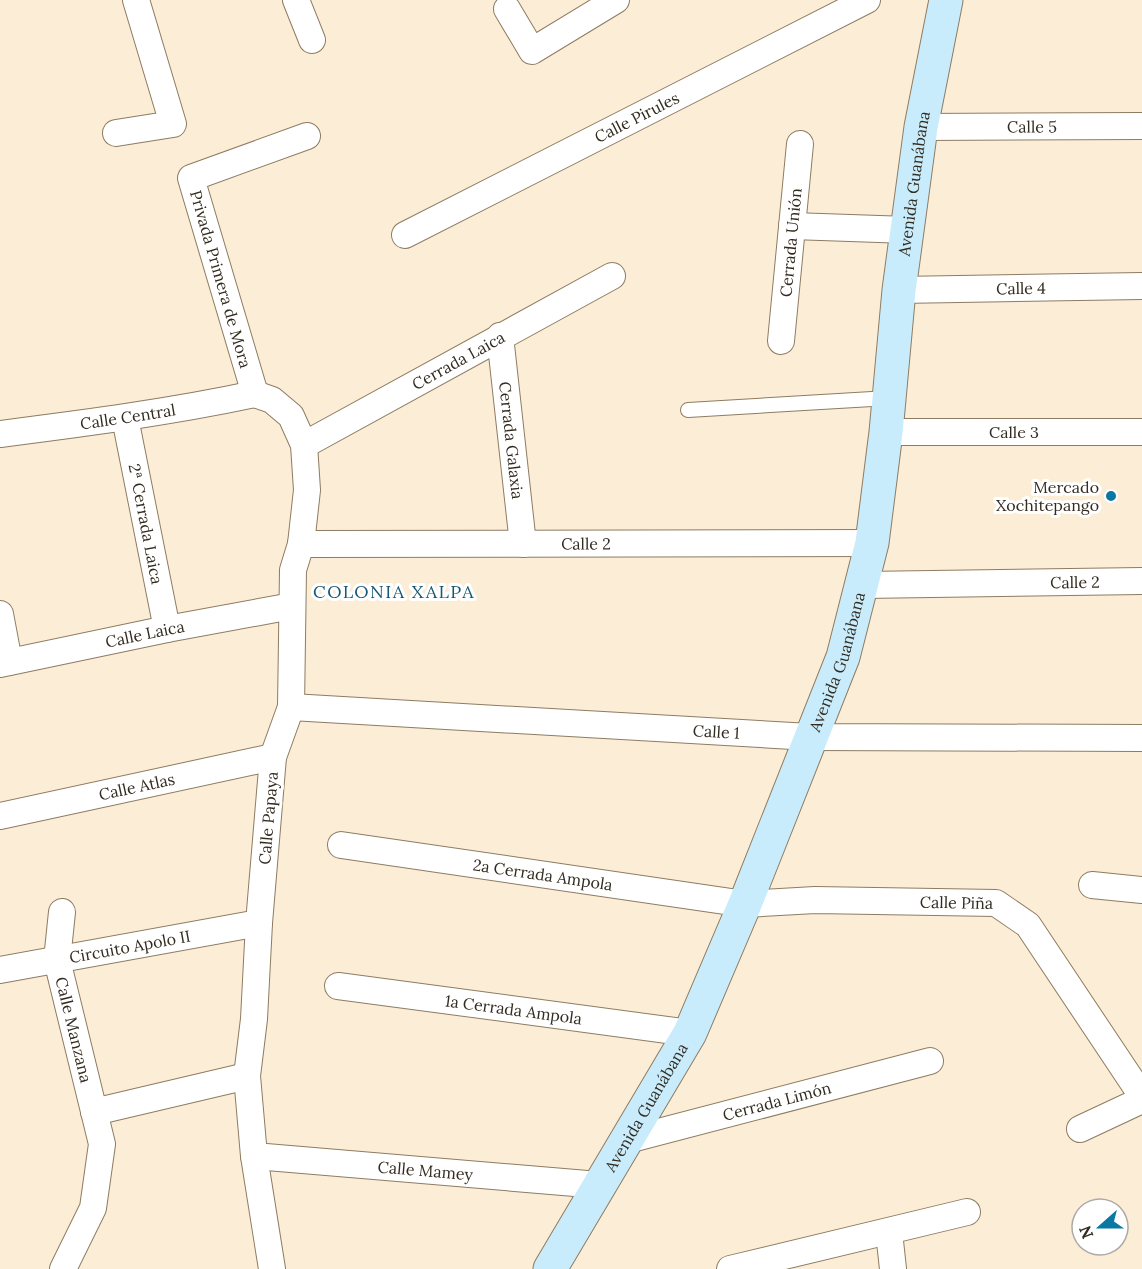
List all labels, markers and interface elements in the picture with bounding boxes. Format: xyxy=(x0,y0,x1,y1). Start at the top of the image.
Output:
street label: Calle Pirules xyxy=(591,87,682,147)
street label: Avenida Guanábana xyxy=(894,109,934,258)
street label: Calle 5 xyxy=(1007,116,1057,137)
street label: Cerrada Unión xyxy=(775,187,806,298)
street label: Privada Primera de Mora xyxy=(186,188,256,370)
street label: Calle 4 xyxy=(996,278,1046,298)
street label: Cerrada Laica xyxy=(408,327,508,394)
street label: Cerrada Galaxia xyxy=(495,380,528,500)
street label: Calle Central xyxy=(79,399,177,433)
street label: Calle 3 xyxy=(989,422,1039,442)
street label: 2ª Cerrada Laica xyxy=(125,462,167,586)
place label: Mercado Xochitepango xyxy=(996,477,1099,515)
marker: Mercado Xochitepango xyxy=(1104,489,1118,503)
street label: Calle 2 xyxy=(561,533,611,554)
street label: Calle 2 xyxy=(1050,572,1100,592)
district label: COLONIA XALPA xyxy=(313,580,475,603)
street label: Avenida Guanábana xyxy=(804,590,869,736)
street label: Calle Laica xyxy=(104,616,186,652)
street label: Calle 1 xyxy=(692,720,740,743)
street label: Calle Atlas xyxy=(97,768,177,804)
street label: Calle Papaya xyxy=(254,771,282,865)
street label: 2a Cerrada Ampola xyxy=(472,854,614,895)
street label: Calle Piña xyxy=(920,892,993,913)
street label: Circuito Apolo II xyxy=(68,926,192,967)
street label: Calle Manzana xyxy=(51,975,97,1085)
street label: 1a Cerrada Ampola xyxy=(444,990,583,1028)
street label: Avenida Guanábana xyxy=(599,1039,692,1176)
street label: Cerrada Limón xyxy=(721,1077,833,1125)
street label: Calle Mamey xyxy=(377,1156,474,1184)
north arrow xyxy=(1070,1197,1130,1257)
text: N xyxy=(1074,1223,1098,1242)

